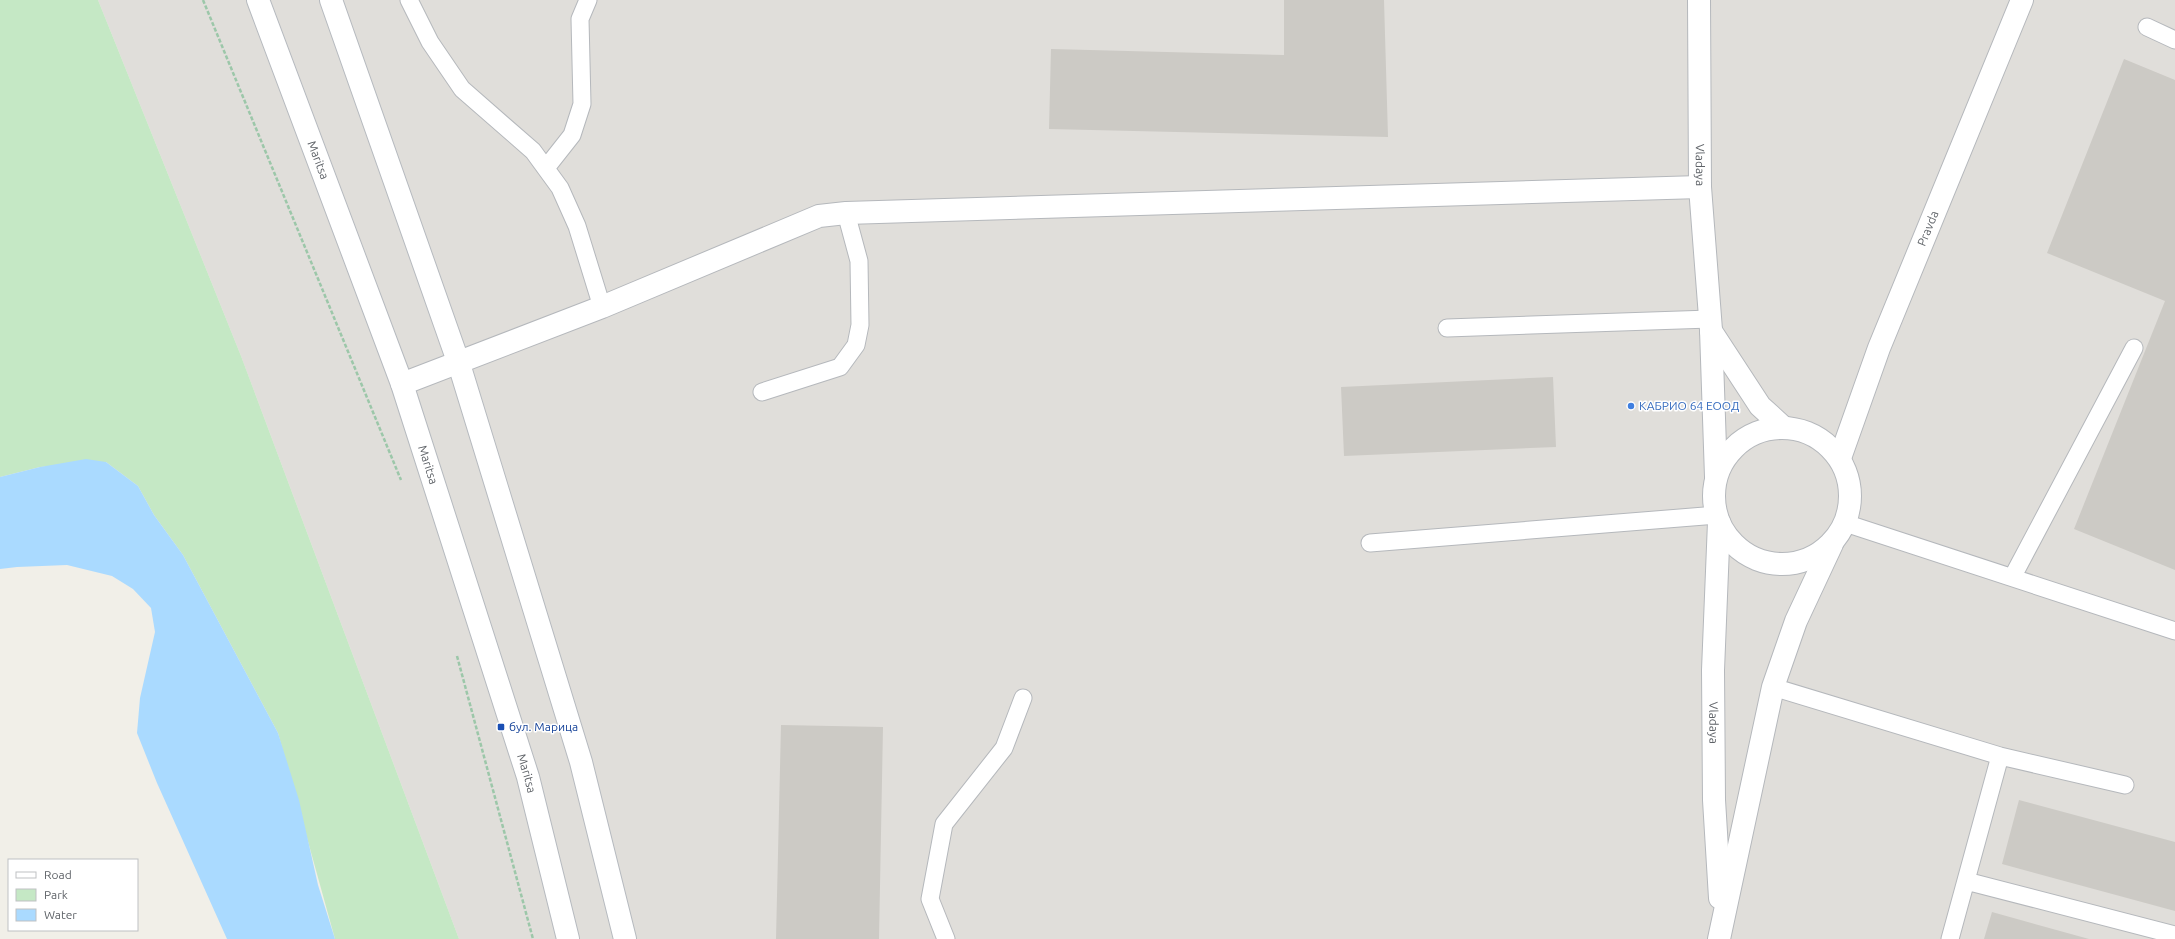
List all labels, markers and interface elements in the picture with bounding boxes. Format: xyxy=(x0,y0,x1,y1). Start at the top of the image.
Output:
street label: Maritsa xyxy=(305,139,332,181)
street label: Vladaya xyxy=(1694,144,1707,186)
street label: Pravda xyxy=(1915,209,1941,248)
place label: КАБРИО 64 ЕООД xyxy=(1639,399,1739,412)
marker: КАБРИО 64 ЕООД xyxy=(1626,401,1636,411)
street label: Maritsa xyxy=(416,444,441,486)
street label: Vladaya xyxy=(1707,702,1721,744)
place label: бул. Марица xyxy=(509,720,578,733)
marker: бул. Марица xyxy=(496,722,506,732)
street label: Maritsa xyxy=(515,752,539,794)
legend xyxy=(8,859,138,931)
text: Road xyxy=(44,868,72,881)
text: Park xyxy=(44,888,68,901)
text: Water xyxy=(44,908,77,921)

